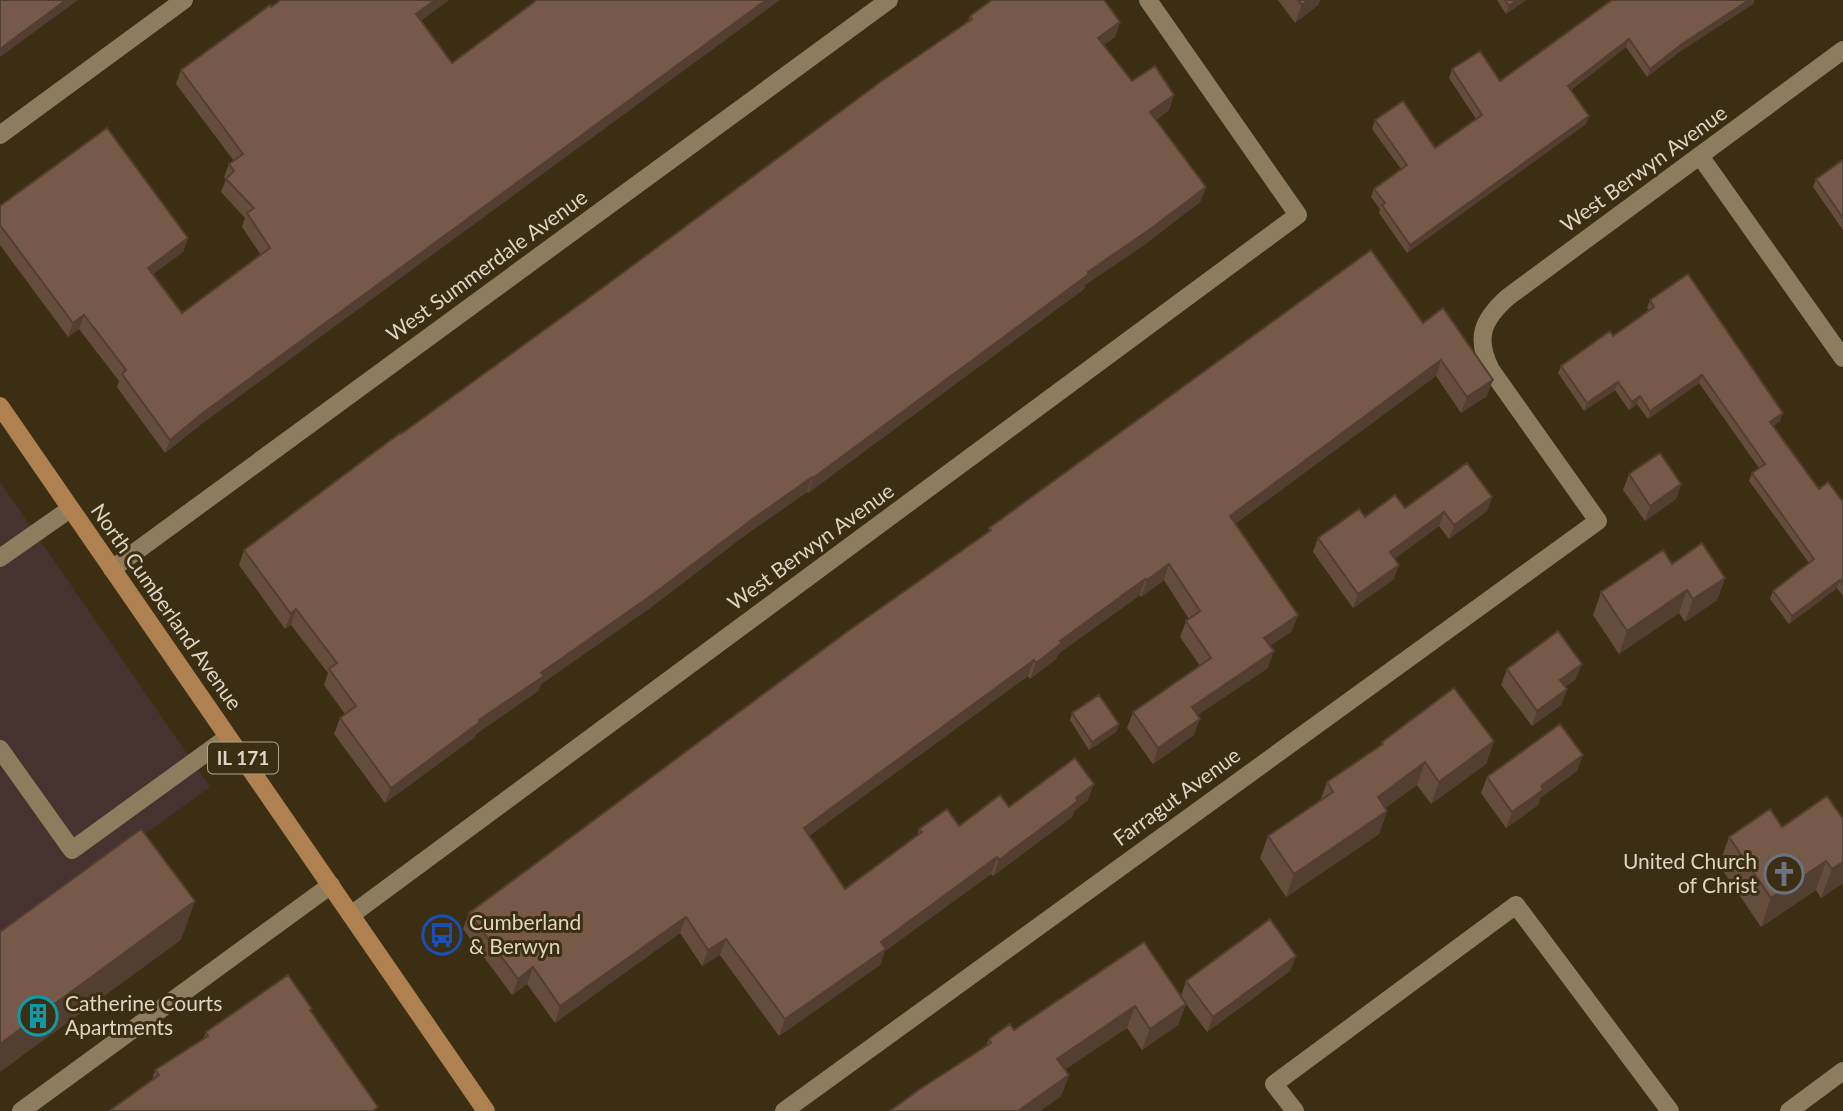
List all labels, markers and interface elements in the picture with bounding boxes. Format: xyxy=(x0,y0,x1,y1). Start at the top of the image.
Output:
street label: West Berwyn Avenue xyxy=(1555,99,1731,236)
street label: West Summerdale Avenue xyxy=(381,184,591,346)
street label: West Berwyn Avenue xyxy=(722,477,898,614)
street label: North Cumberland Avenue xyxy=(86,498,248,714)
street label: Farragut Avenue xyxy=(1108,741,1244,850)
road number: IL 171 xyxy=(208,743,278,774)
place label: United Church of Christ xyxy=(1623,848,1757,897)
church icon: United Church of Christ xyxy=(1763,853,1805,895)
place label: Cumberland & Berwyn xyxy=(469,909,581,958)
bus stop icon: Cumberland & Berwyn xyxy=(421,914,463,956)
place label: Catherine Courts Apartments xyxy=(65,990,222,1039)
building icon: Catherine Courts Apartments xyxy=(17,995,59,1037)

